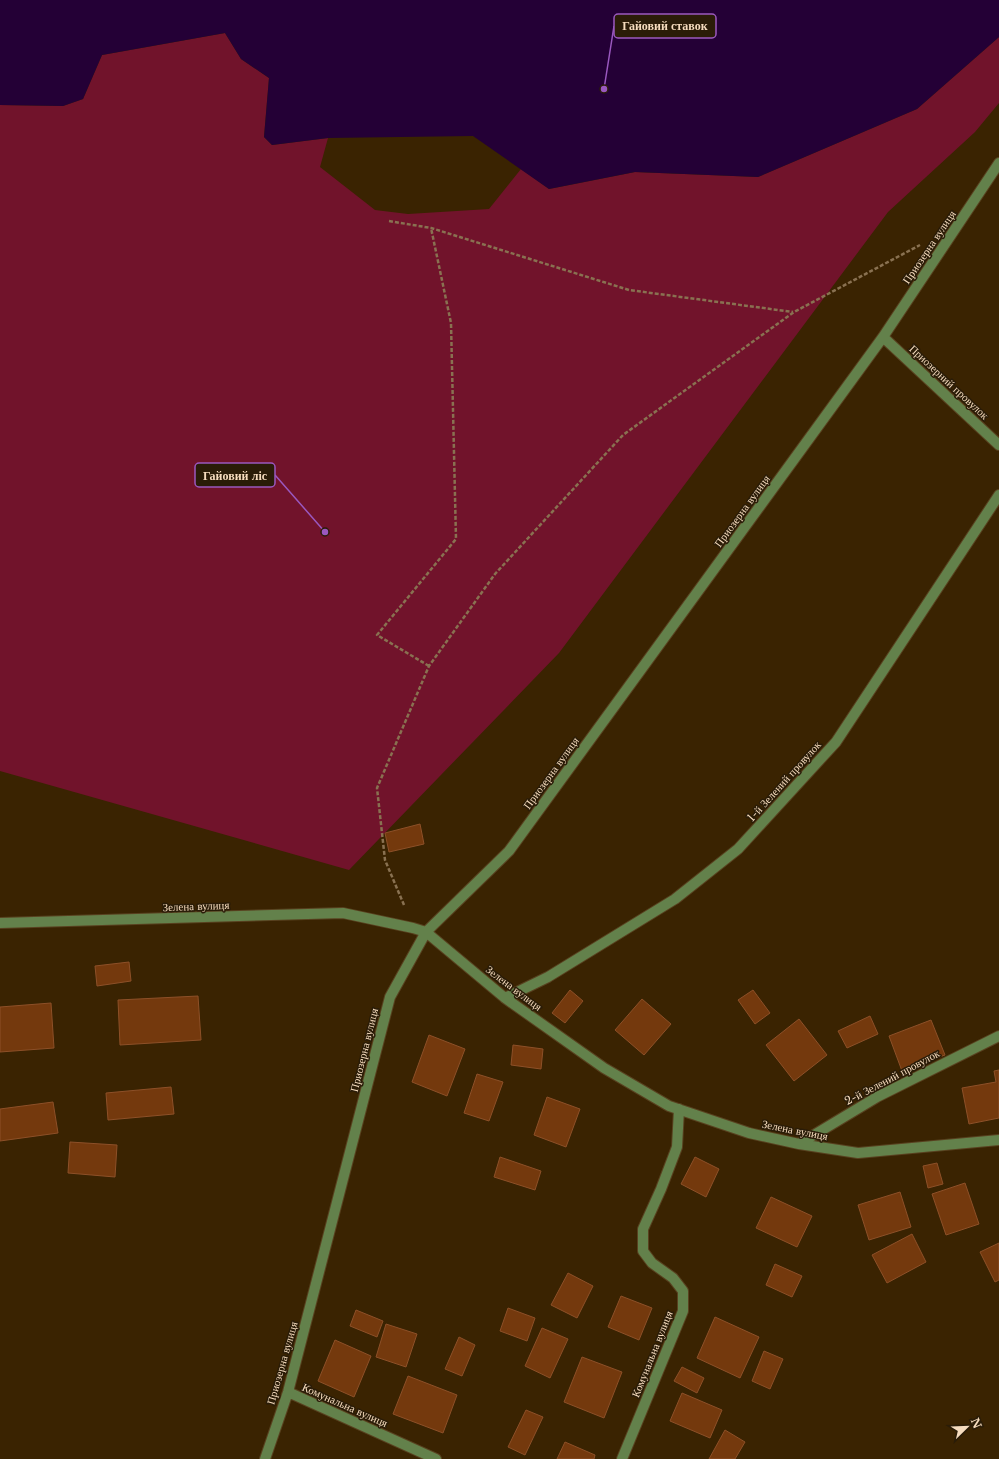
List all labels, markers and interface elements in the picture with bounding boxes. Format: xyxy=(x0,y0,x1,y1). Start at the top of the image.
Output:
callout: Гайовий ставок xyxy=(614,14,716,38)
text: Гайовий ставок xyxy=(622,18,708,33)
street label: Приозерна вулиця xyxy=(899,208,959,286)
street label: Приозерний провулок xyxy=(906,342,992,423)
callout: Гайовий ліс xyxy=(195,463,275,487)
text: Гайовий ліс xyxy=(203,468,268,483)
street label: Приозерна вулиця xyxy=(711,472,773,550)
street label: Приозерна вулиця xyxy=(520,734,582,812)
street label: 1-й Зелений провулок xyxy=(744,737,824,824)
street label: Зелена вулиця xyxy=(162,898,230,914)
street label: Зелена вулиця xyxy=(483,962,545,1014)
street label: Приозерна вулиця xyxy=(347,1007,381,1093)
street label: 2-й Зелений провулок xyxy=(842,1046,942,1108)
street label: Зелена вулиця xyxy=(761,1117,829,1143)
street label: Комунальна вулиця xyxy=(628,1309,676,1399)
street label: Приозерна вулиця xyxy=(263,1320,301,1406)
street label: Комунальна вулиця xyxy=(300,1380,390,1430)
north arrow xyxy=(947,1407,987,1447)
text: N xyxy=(968,1416,985,1431)

